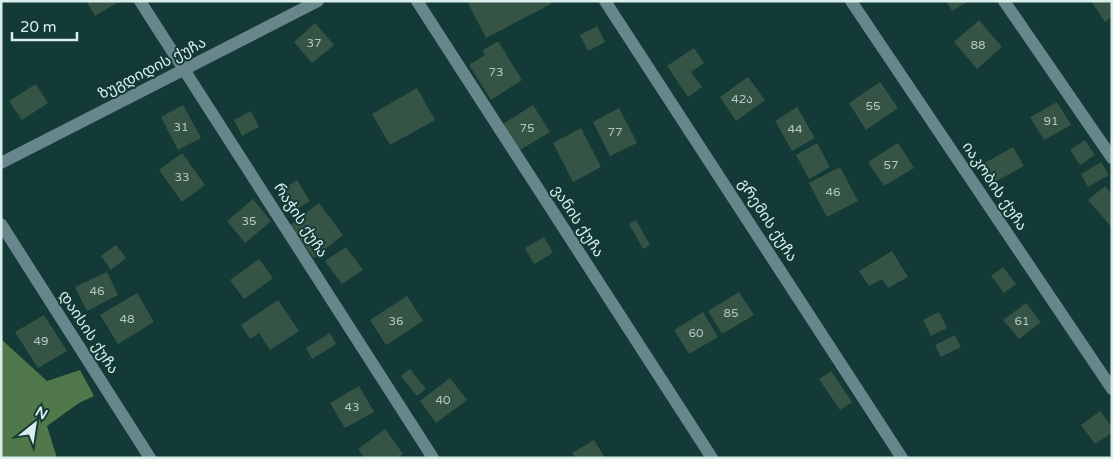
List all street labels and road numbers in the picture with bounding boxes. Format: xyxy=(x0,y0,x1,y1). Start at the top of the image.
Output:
street label: ზუგდიდის ქუჩა xyxy=(95,33,209,103)
street label: იაკობის ქუჩა xyxy=(959,138,1031,234)
street label: გრემის ქუჩა xyxy=(735,175,801,265)
street label: რაჭის ქუჩა xyxy=(270,179,332,261)
street label: ვანის ქუჩა xyxy=(548,182,608,260)
street label: დაისის ქუჩა xyxy=(55,287,123,377)

